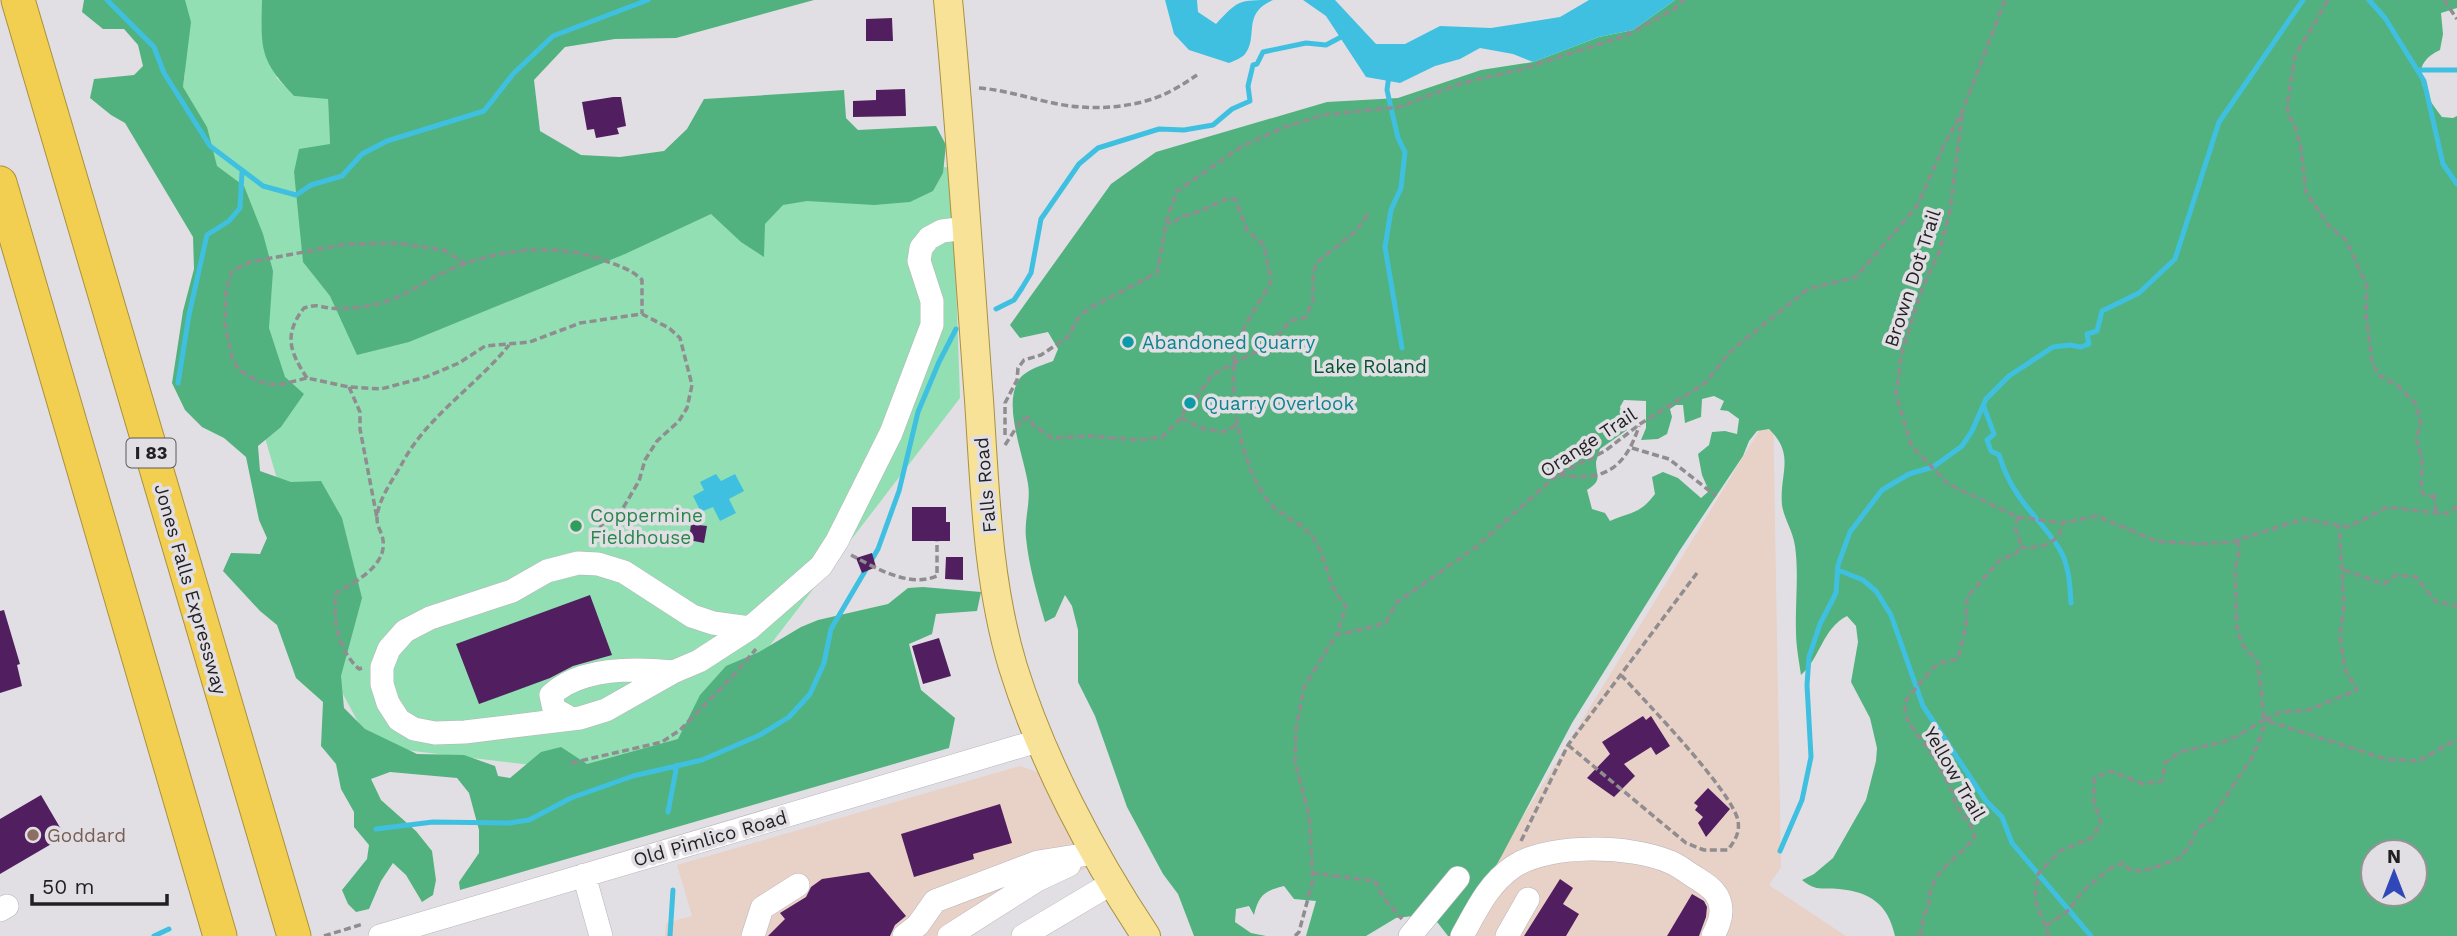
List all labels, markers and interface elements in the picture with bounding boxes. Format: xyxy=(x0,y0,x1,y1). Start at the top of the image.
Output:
street label: Brown Dot Trail xyxy=(1879,206,1946,350)
place label: Abandoned Quarry xyxy=(1142,331,1316,354)
marker: Abandoned Quarry xyxy=(1120,334,1136,350)
park label: Lake Roland xyxy=(1313,355,1427,378)
place label: Quarry Overlook xyxy=(1204,392,1354,415)
marker: Quarry Overlook xyxy=(1182,395,1198,411)
street label: Orange Trail xyxy=(1536,403,1641,482)
street label: Falls Road xyxy=(970,436,1001,534)
road number: I 83 xyxy=(127,438,176,467)
street label: Jones Falls Expressway xyxy=(149,481,232,697)
place label: Coppermine Fieldhouse xyxy=(590,504,703,549)
marker: Coppermine Fieldhouse xyxy=(568,518,584,534)
street label: Yellow Trail xyxy=(1919,723,1991,824)
street label: Old Pimlico Road xyxy=(631,806,790,871)
place label: Goddard xyxy=(47,824,126,847)
marker: Goddard xyxy=(25,827,41,843)
north arrow xyxy=(2359,838,2429,908)
text: N xyxy=(2387,845,2401,868)
scale bar xyxy=(32,862,166,906)
text: 50 m xyxy=(42,874,94,899)

